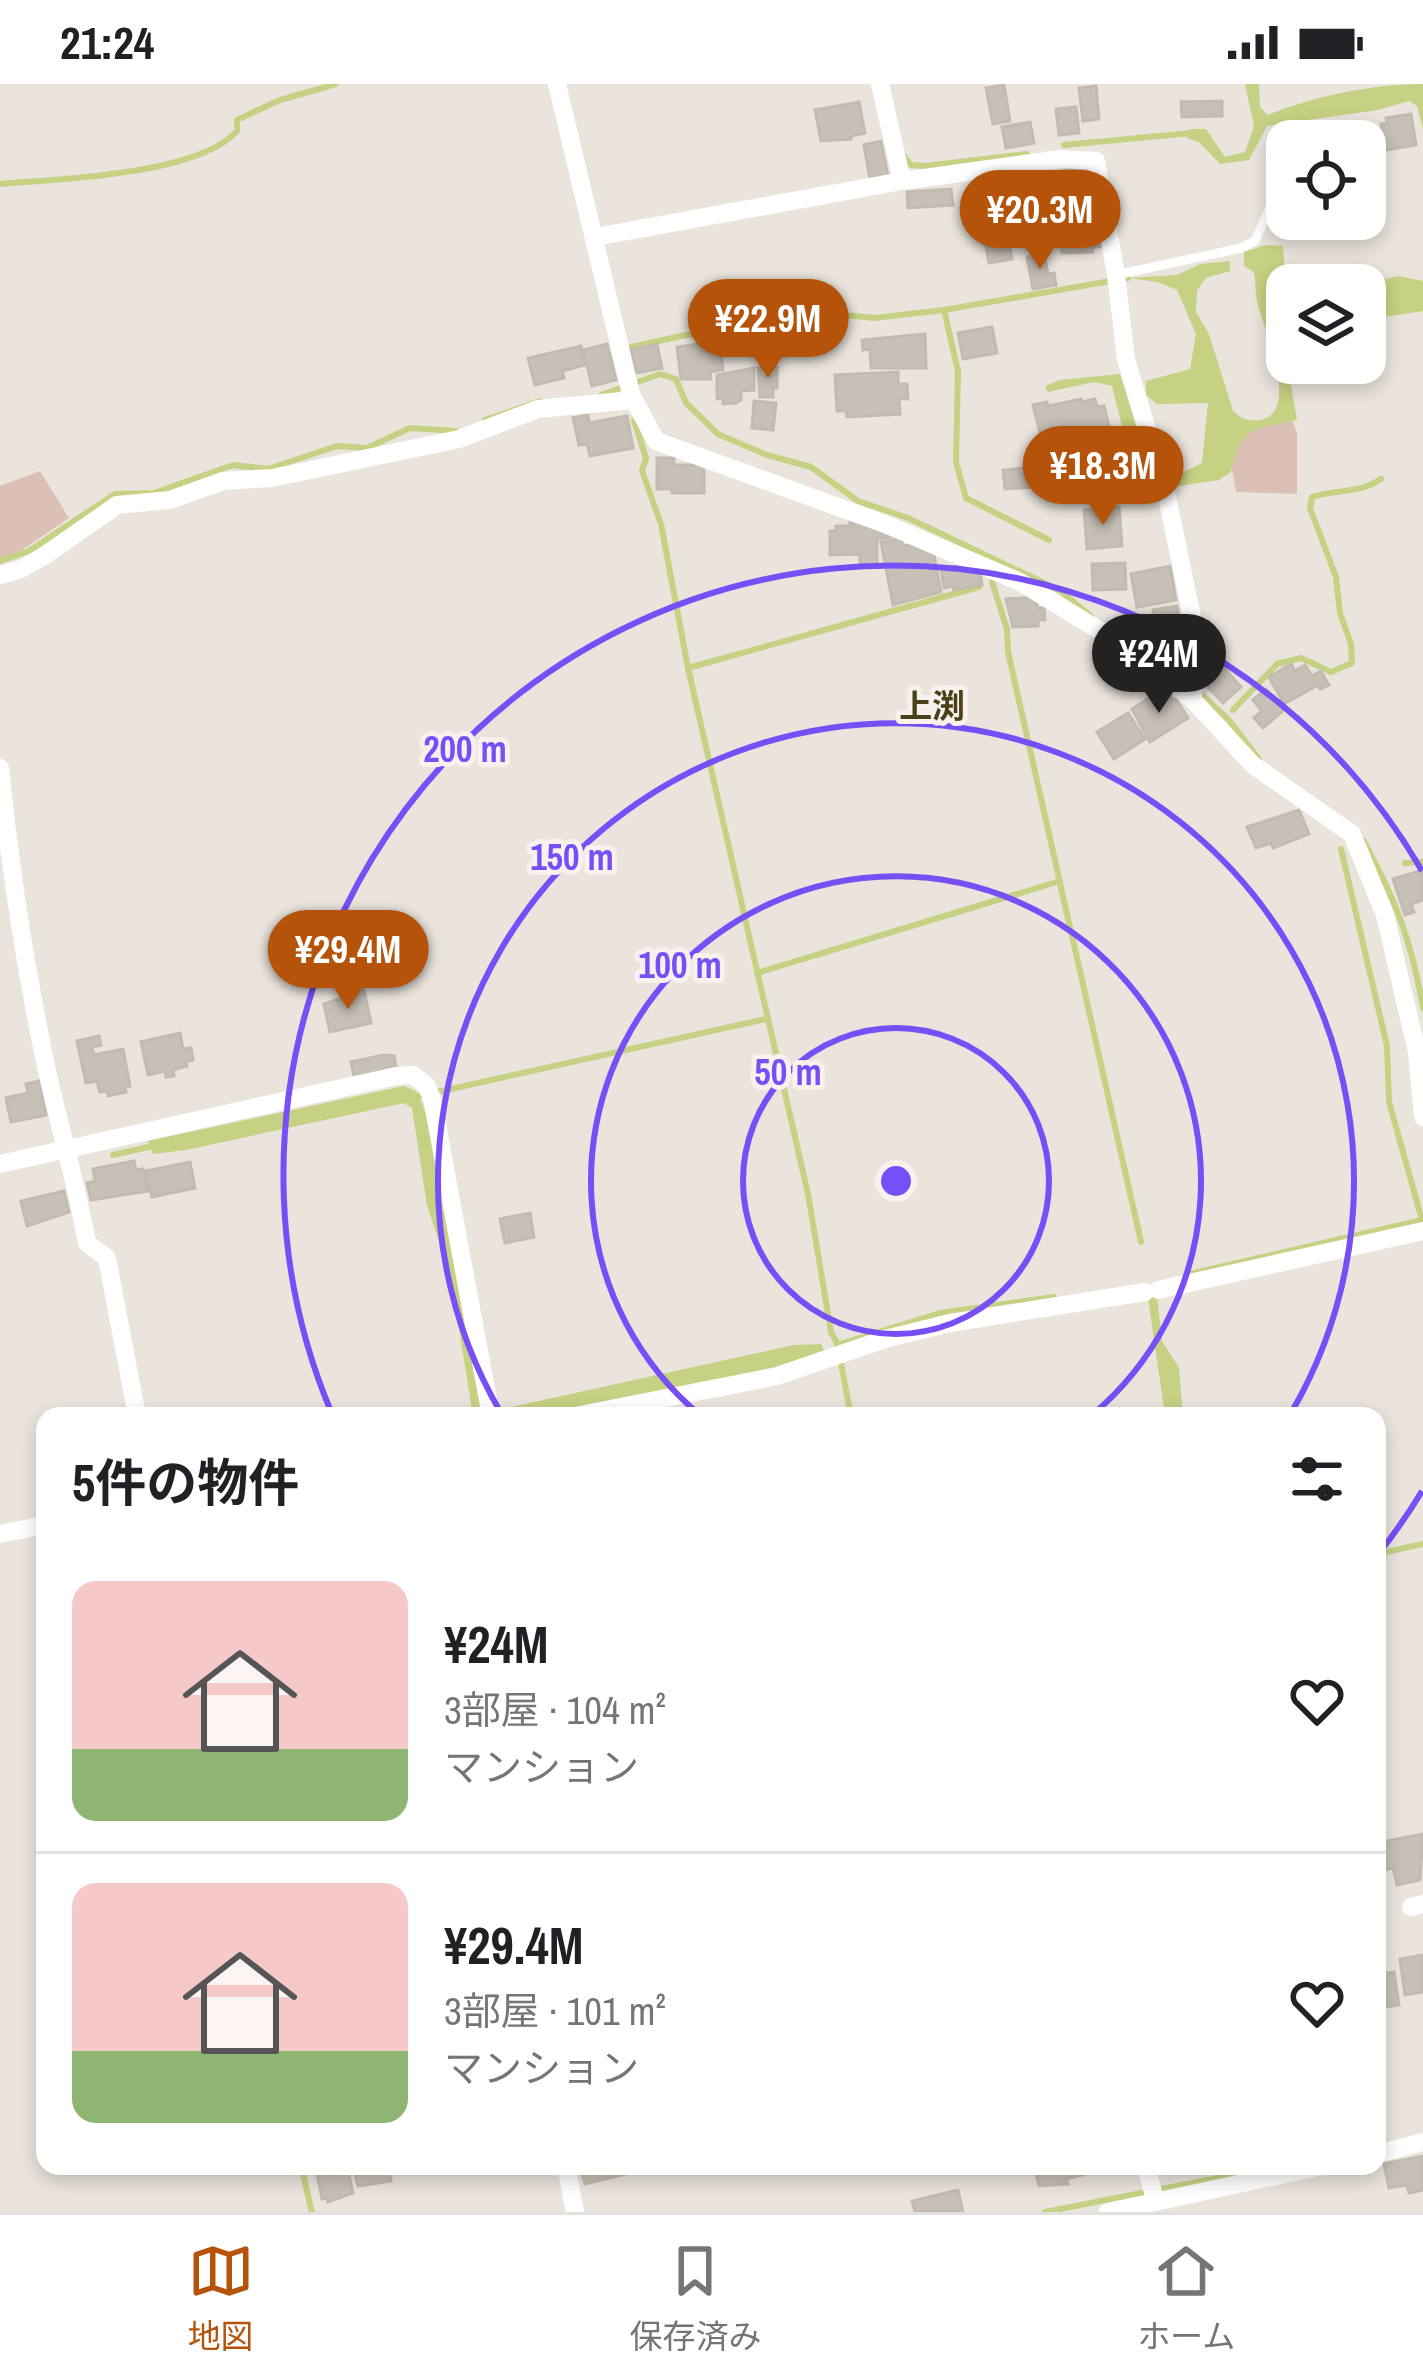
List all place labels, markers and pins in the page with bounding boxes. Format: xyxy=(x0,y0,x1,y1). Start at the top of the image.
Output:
pin: ¥20.3M xyxy=(942,170,1138,272)
pin: ¥22.9M xyxy=(670,279,866,381)
pin: ¥18.3M xyxy=(1005,426,1201,528)
pin: ¥24M xyxy=(1088,614,1230,716)
pin: ¥29.4M xyxy=(250,910,446,1012)
centre of rings xyxy=(875,1160,917,1202)

